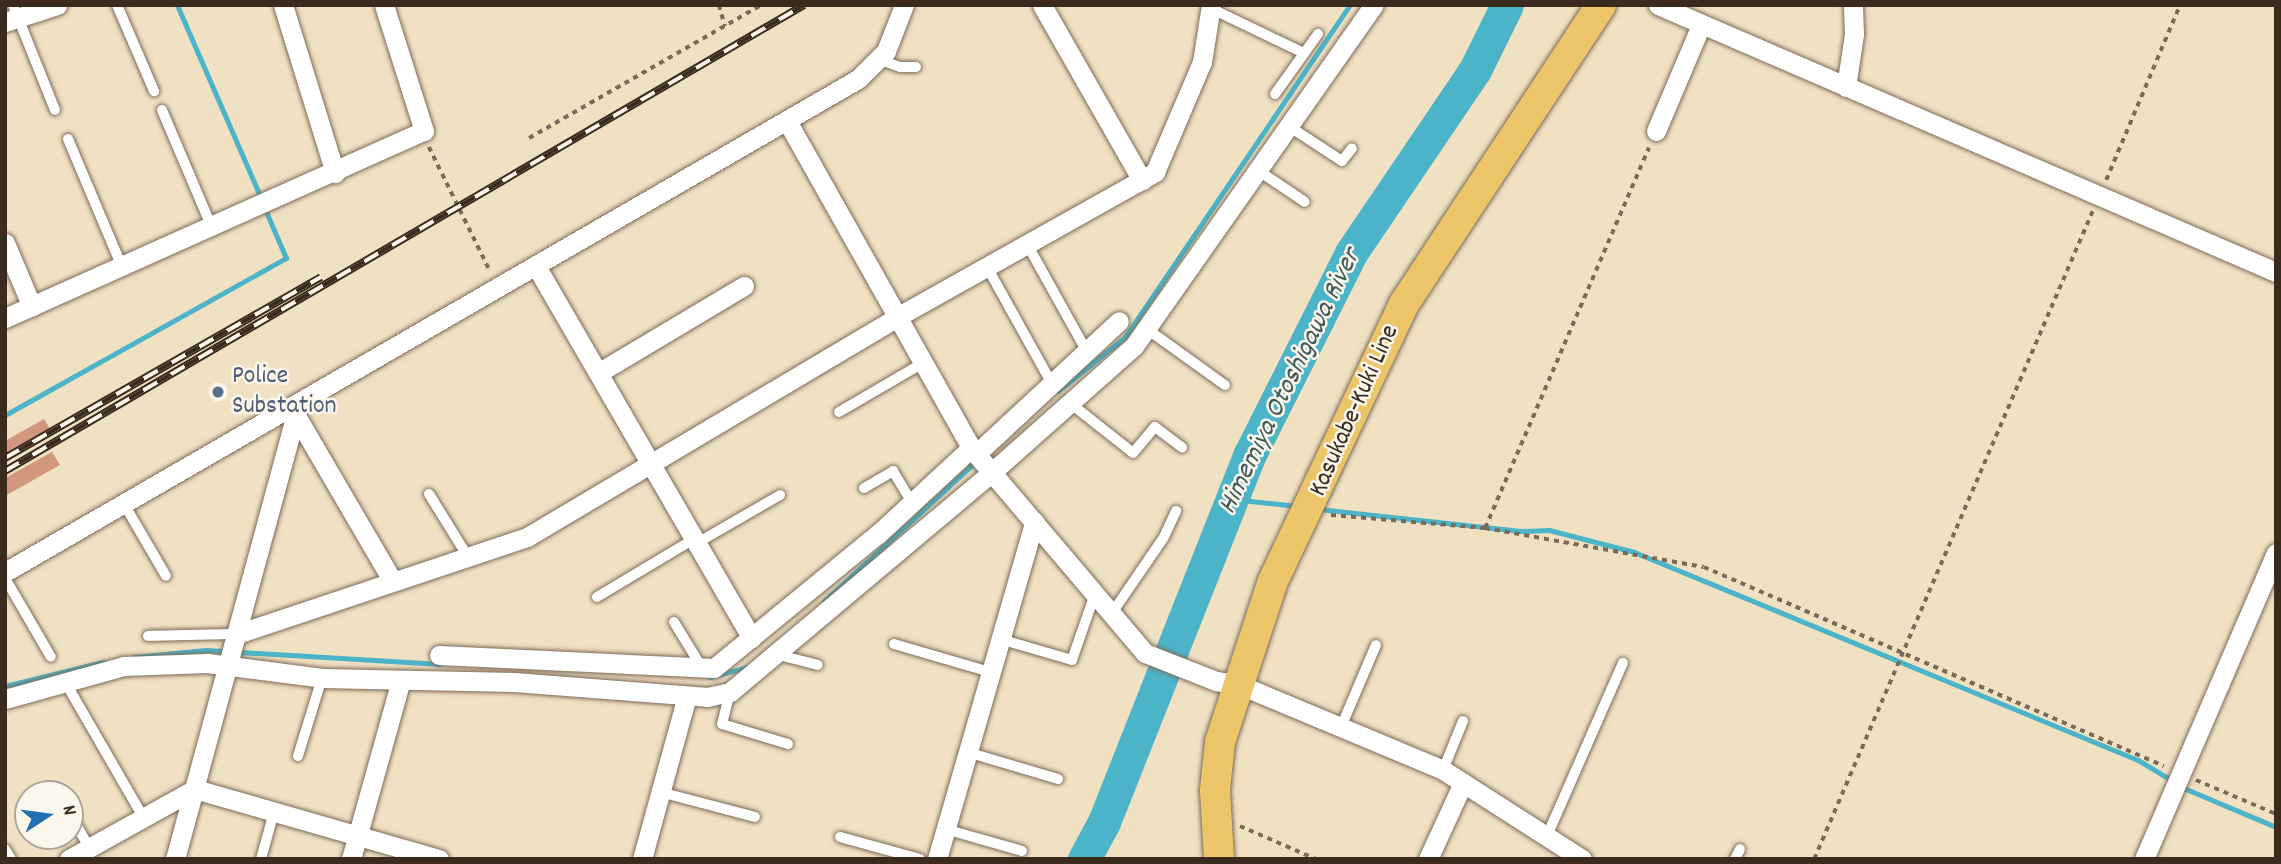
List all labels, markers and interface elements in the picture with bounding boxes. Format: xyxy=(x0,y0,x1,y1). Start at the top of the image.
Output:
water label: Himemiya Otoshigawa River xyxy=(1212,244,1370,520)
street label: Kasukabe-Kuki Line xyxy=(1303,321,1407,501)
place label: Police Substation xyxy=(232,361,337,422)
marker: Police Substation xyxy=(210,384,226,400)
north arrow xyxy=(14,780,84,850)
text: N xyxy=(54,803,82,818)

